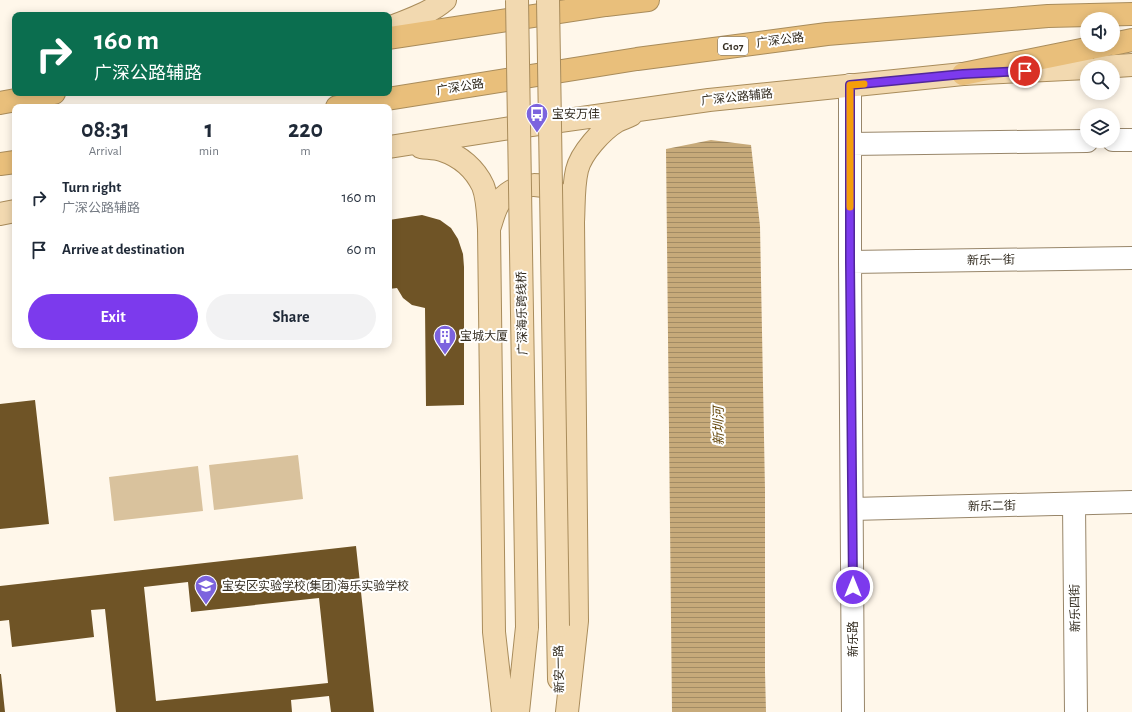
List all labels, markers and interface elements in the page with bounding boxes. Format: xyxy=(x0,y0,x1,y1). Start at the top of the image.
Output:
map controls xyxy=(1080,12,1120,148)
button: sound xyxy=(1080,12,1120,52)
text: 160 m xyxy=(94,27,159,55)
icon: right xyxy=(28,28,80,80)
street label: 广深公路 xyxy=(755,30,805,49)
road number: G107 xyxy=(718,37,748,55)
pin xyxy=(1008,54,1042,88)
icon: arrive xyxy=(1014,60,1036,82)
button: search xyxy=(1080,60,1120,100)
text: 广深公路辅路 xyxy=(94,65,202,83)
street label: 广深公路 xyxy=(435,76,485,97)
street label: 广深公路辅路 xyxy=(700,86,773,107)
bus stop icon: 宝安万佳 xyxy=(524,101,550,134)
place label: 宝安万佳 xyxy=(552,107,600,120)
button: layers xyxy=(1080,108,1120,148)
text: 08:31 xyxy=(81,118,130,142)
text: 1 xyxy=(205,118,213,142)
text: 220 xyxy=(288,118,323,142)
text: Arrival xyxy=(89,145,122,158)
text: min xyxy=(199,145,219,158)
text: m xyxy=(300,145,311,158)
text: Turn right xyxy=(62,180,121,195)
icon: right xyxy=(28,187,50,209)
text: 160 m xyxy=(341,190,376,205)
text: 广深公路辅路 xyxy=(62,202,140,215)
icon: arrive xyxy=(28,239,50,261)
text: Arrive at destination xyxy=(62,242,185,257)
text: 60 m xyxy=(347,242,376,257)
street label: 新乐一街 xyxy=(967,253,1015,266)
street label: 广深海乐跨线桥 xyxy=(514,271,529,355)
button: Exit xyxy=(28,294,198,340)
button: Share xyxy=(206,294,376,340)
building icon: 宝城大厦 xyxy=(432,323,458,356)
place label: 宝城大厦 xyxy=(460,329,508,342)
water label: 新圳河 xyxy=(712,403,726,446)
street label: 新乐二街 xyxy=(968,499,1016,512)
position arrow xyxy=(832,566,874,608)
school or university icon: 宝安区实验学校(集团)海乐实验学校 xyxy=(193,573,219,606)
place label: 宝安区实验学校(集团)海乐实验学校 xyxy=(222,579,409,592)
street label: 新乐四街 xyxy=(1068,584,1081,632)
street label: 新乐路 xyxy=(846,621,859,657)
street label: 新安一路 xyxy=(552,645,565,693)

